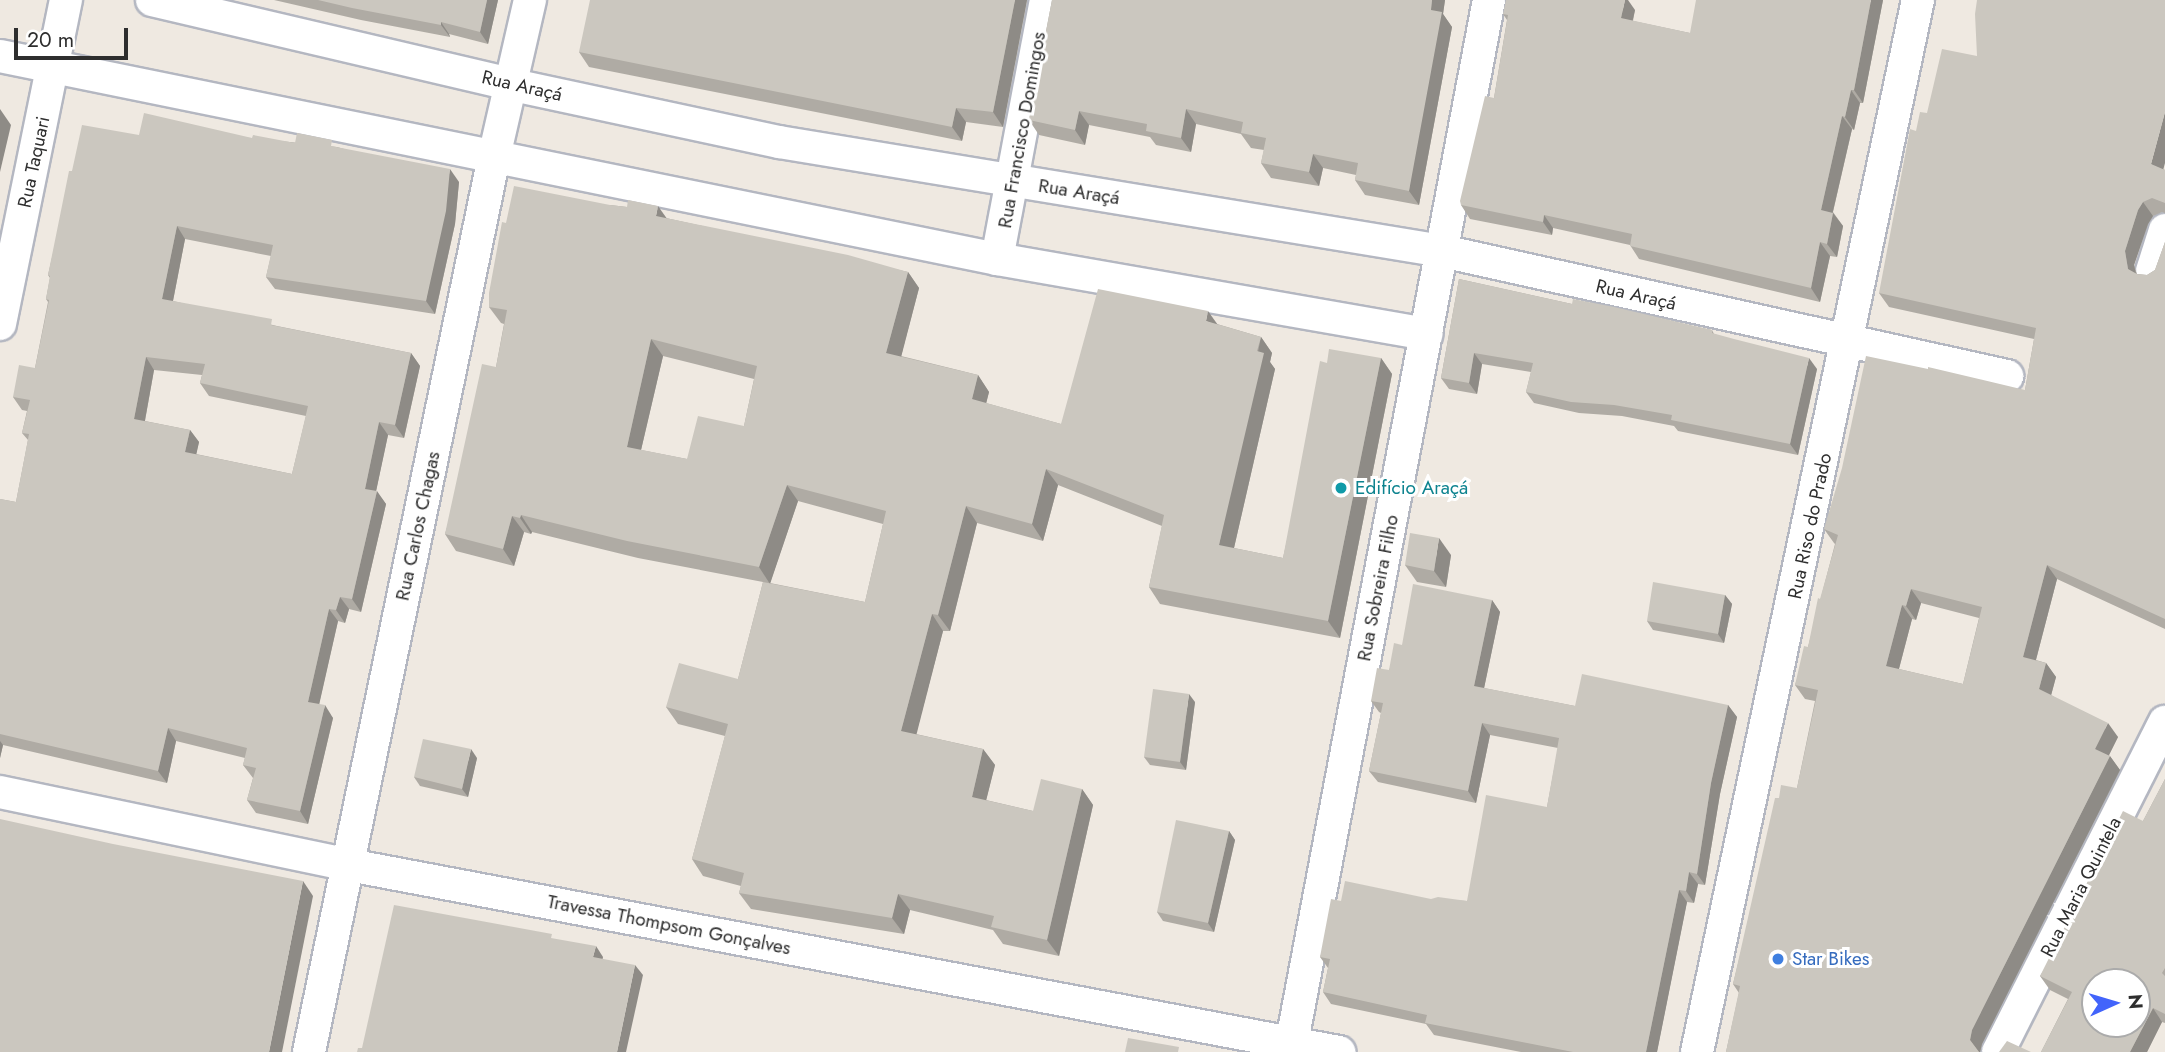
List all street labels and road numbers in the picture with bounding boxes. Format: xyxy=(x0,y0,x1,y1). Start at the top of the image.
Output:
street label: Rua Francisco Domingos xyxy=(994,30,1050,230)
street label: Rua Araçá xyxy=(480,66,564,106)
street label: Rua Taquari xyxy=(13,114,55,210)
street label: Rua Araçá xyxy=(1037,174,1121,210)
street label: Rua Araçá xyxy=(1594,275,1678,315)
street label: Rua Carlos Chagas xyxy=(391,449,445,603)
street label: Rua Riso do Prado xyxy=(1783,451,1837,601)
street label: Rua Sobreira Filho xyxy=(1353,513,1403,663)
street label: Rua Maria Quintela xyxy=(2036,813,2126,961)
street label: Travessa Thompsom Gonçalves xyxy=(545,890,793,960)

